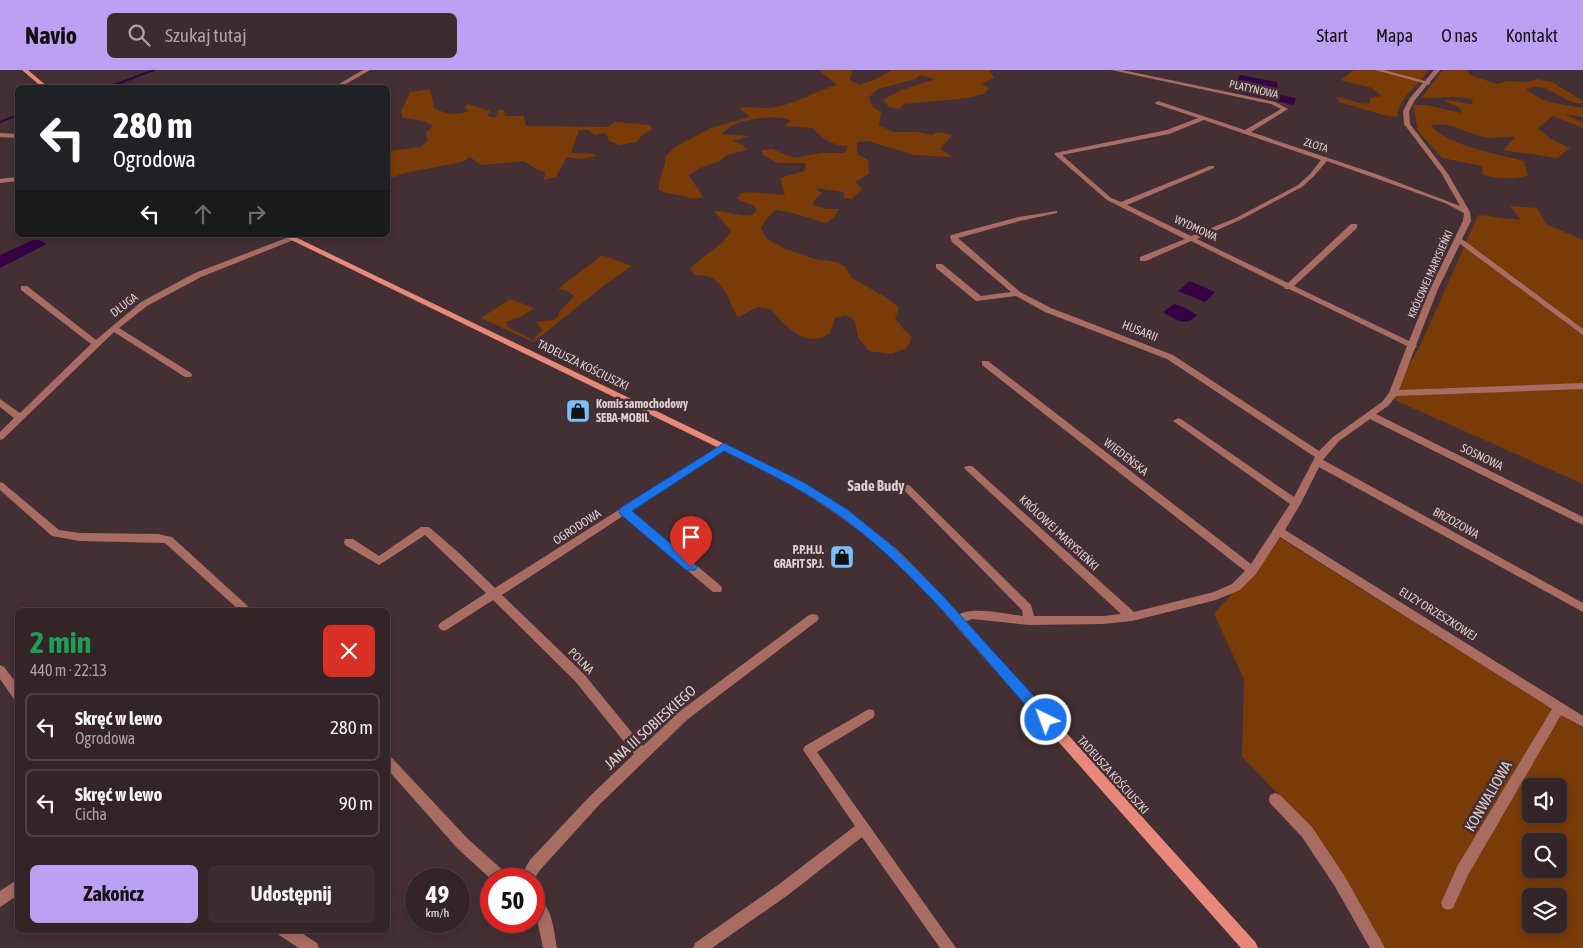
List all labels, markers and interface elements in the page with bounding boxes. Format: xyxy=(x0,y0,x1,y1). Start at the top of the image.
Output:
search box xyxy=(107,13,457,58)
icon: search xyxy=(125,21,153,49)
text: Navio xyxy=(25,22,77,49)
text: Szukaj tutaj xyxy=(165,24,247,46)
text: Start xyxy=(1316,25,1348,46)
text: Mapa xyxy=(1376,25,1413,46)
text: O nas xyxy=(1441,25,1478,46)
text: Kontakt xyxy=(1506,25,1558,46)
street label: PLATYNOWA xyxy=(1228,77,1280,101)
icon: left xyxy=(30,105,95,170)
text: 280 m xyxy=(113,105,192,145)
street label: ZŁOTA xyxy=(1302,135,1330,155)
text: Ogrodowa xyxy=(113,146,196,172)
icon: left xyxy=(136,200,164,228)
icon: ahead xyxy=(189,200,217,228)
icon: right xyxy=(242,200,270,228)
street label: WYDMOWA xyxy=(1173,213,1220,243)
street label: KRÓLOWEJ MARYSIEŃKI xyxy=(1405,228,1455,320)
street label: DŁUGA xyxy=(108,290,141,320)
street label: HUSARII xyxy=(1120,318,1160,344)
street label: TADEUSZA KOŚCIUSZKI xyxy=(535,337,631,393)
place label: Komis samochodowy SEBA-MOBIL xyxy=(596,397,688,425)
shop icon: Komis samochodowy SEBA-MOBIL xyxy=(565,398,591,424)
street label: WIEDEŃSKA xyxy=(1101,435,1151,479)
street label: SOSNOWA xyxy=(1459,441,1506,473)
district label: Sade Budy xyxy=(848,477,905,494)
street label: KRÓLOWEJ MARYSIEŃKI xyxy=(1016,493,1102,573)
street label: BRZOZOWA xyxy=(1431,505,1482,541)
street label: OGRODOWA xyxy=(550,506,604,548)
pin xyxy=(670,516,712,567)
icon: arrive xyxy=(677,523,705,551)
place label: P.P.H.U. GRAFIT SP.J. xyxy=(773,543,824,571)
shop icon: P.P.H.U. GRAFIT SP.J. xyxy=(829,544,855,570)
street label: ELIZY ORZESZKOWEJ xyxy=(1396,584,1480,644)
text: 2 min xyxy=(30,625,91,659)
button: close xyxy=(323,625,375,677)
street label: POLNA xyxy=(565,645,597,677)
text: 440 m · 22:13 xyxy=(30,661,107,679)
street label: JANA III SOBIESKIEGO xyxy=(601,681,699,772)
position arrow xyxy=(1019,693,1071,745)
text: Skręć w lewo xyxy=(75,707,162,729)
icon: left xyxy=(32,713,60,741)
text: 280 m xyxy=(330,716,373,738)
text: Ogrodowa xyxy=(75,729,135,747)
street label: TADEUSZA KOŚCIUSZKI xyxy=(1074,733,1152,817)
street label: KONWALIOWA xyxy=(1461,757,1515,834)
map controls xyxy=(1522,778,1567,933)
button: sound xyxy=(1522,778,1567,823)
text: Skręć w lewo xyxy=(75,783,162,805)
icon: left xyxy=(32,789,60,817)
text: 90 m xyxy=(339,792,373,814)
text: Cicha xyxy=(75,805,107,823)
button: search xyxy=(1522,833,1567,878)
button: Zakończ xyxy=(30,865,198,923)
button: Udostępnij xyxy=(208,865,375,923)
speed limit sign: 50 xyxy=(480,868,545,933)
text: 49 xyxy=(426,880,449,908)
button: layers xyxy=(1522,888,1567,933)
text: km/h xyxy=(426,906,449,920)

